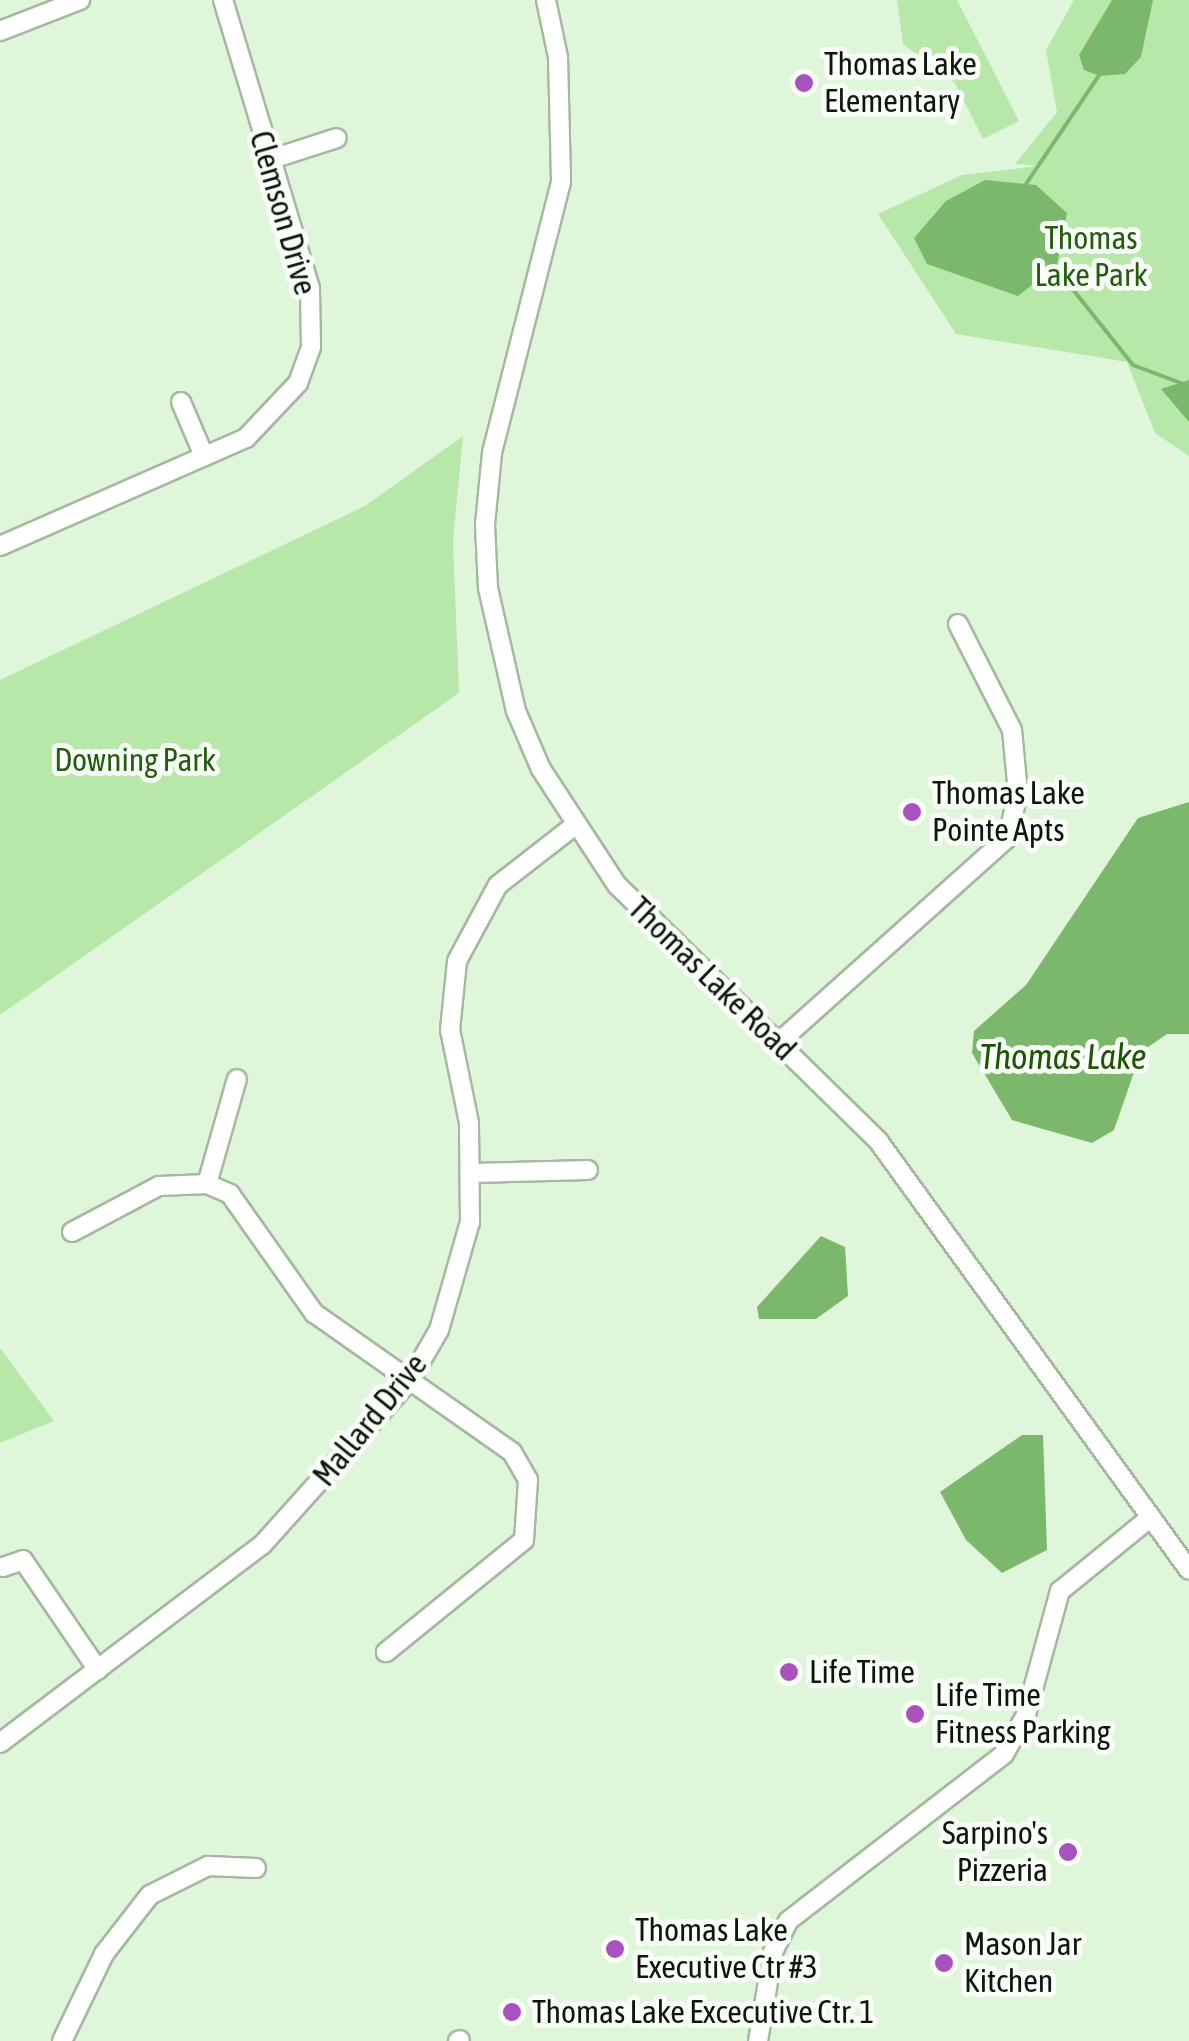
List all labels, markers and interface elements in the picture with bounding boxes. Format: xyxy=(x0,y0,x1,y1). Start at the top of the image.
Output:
place label: Thomas Lake Elementary xyxy=(824,46,977,121)
marker: Thomas Lake Elementary xyxy=(793,72,815,94)
street label: Clemson Drive xyxy=(241,127,325,299)
park label: Thomas Lake Park xyxy=(1034,220,1148,295)
park label: Downing Park xyxy=(54,741,216,779)
place label: Thomas Lake Pointe Apts xyxy=(932,775,1085,850)
marker: Thomas Lake Pointe Apts xyxy=(901,801,923,823)
street label: Thomas Lake Road xyxy=(620,889,804,1069)
water label: Thomas Lake xyxy=(979,1035,1147,1077)
street label: Mallard Drive xyxy=(305,1346,435,1494)
place label: Life Time xyxy=(809,1653,915,1691)
marker: Life Time xyxy=(778,1661,800,1683)
place label: Life Time Fitness Parking xyxy=(935,1677,1111,1752)
marker: Life Time Fitness Parking xyxy=(904,1703,926,1725)
place label: Sarpino's Pizzeria xyxy=(942,1815,1048,1890)
marker: Sarpino's Pizzeria xyxy=(1057,1841,1079,1863)
place label: Thomas Lake Executive Ctr #3 xyxy=(635,1912,818,1987)
place label: Mason Jar Kitchen xyxy=(964,1926,1081,2001)
marker: Thomas Lake Executive Ctr #3 xyxy=(604,1938,626,1960)
marker: Mason Jar Kitchen xyxy=(933,1952,955,1974)
place label: Thomas Lake Excecutive Ctr. 1 xyxy=(532,1993,874,2031)
marker: Thomas Lake Excecutive Ctr. 1 xyxy=(501,2001,523,2023)

